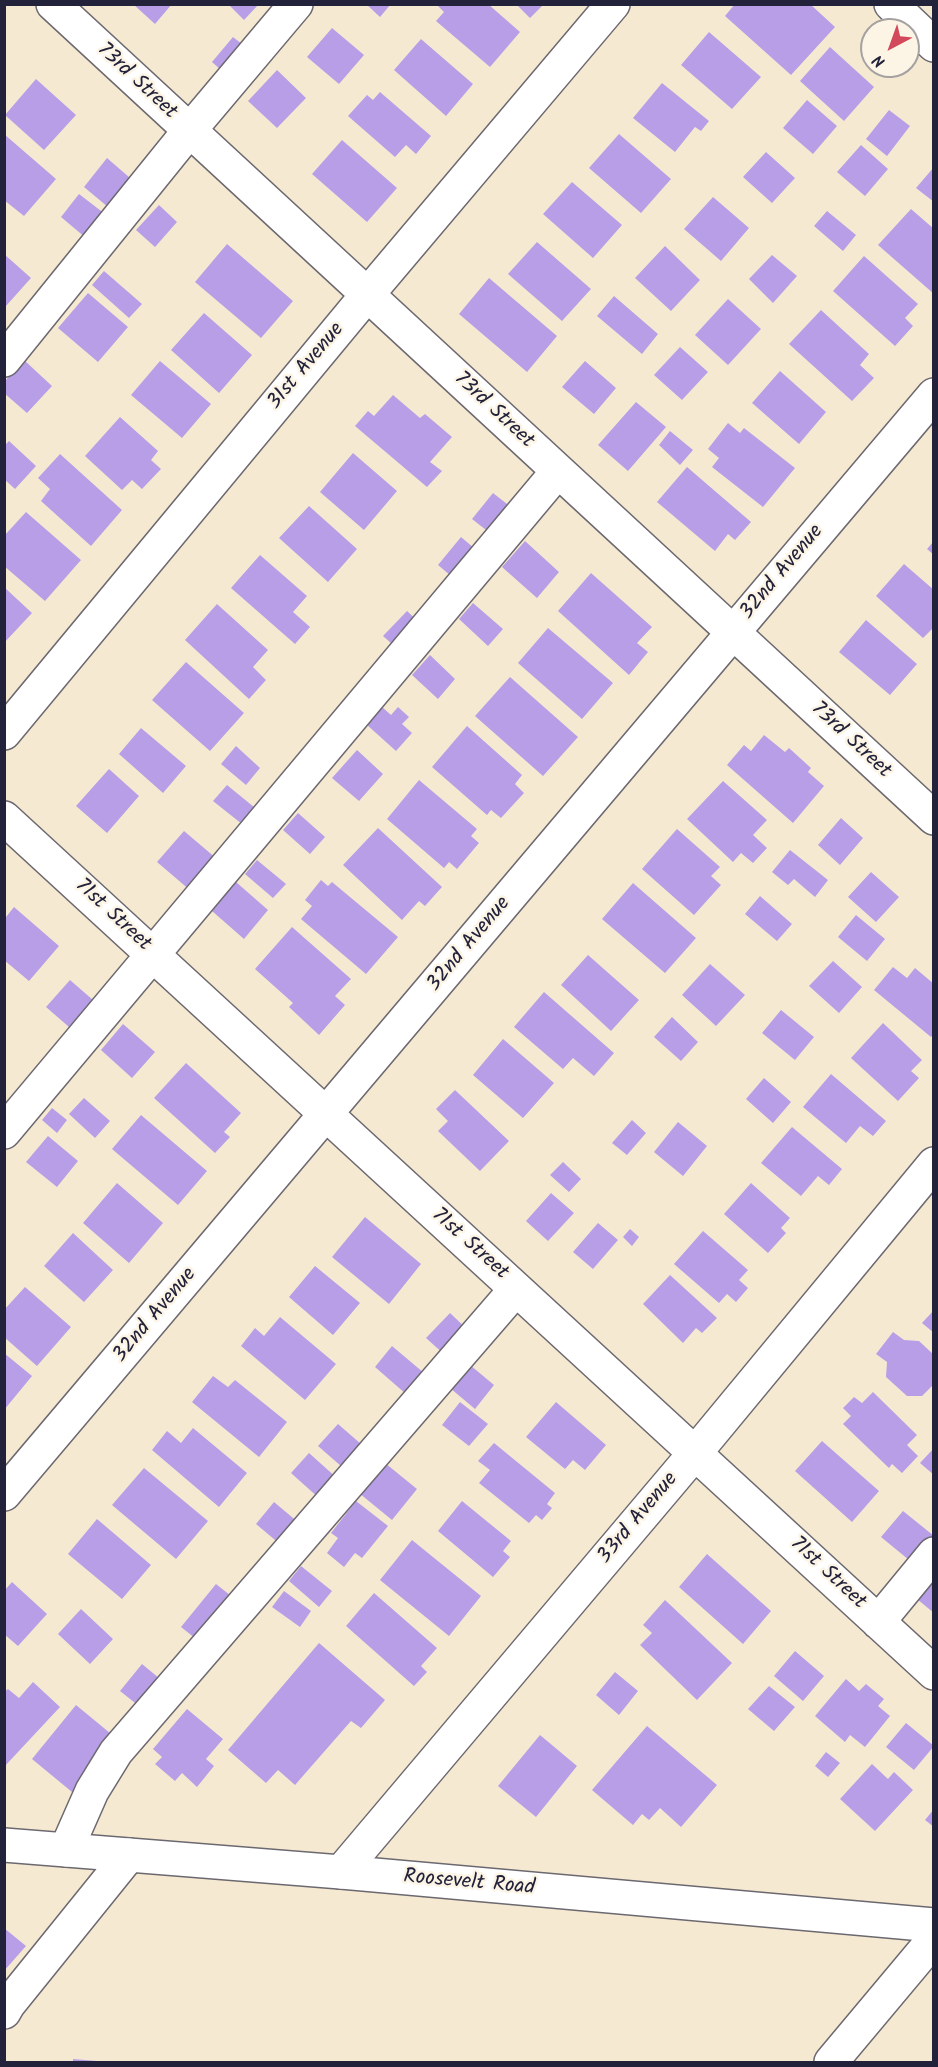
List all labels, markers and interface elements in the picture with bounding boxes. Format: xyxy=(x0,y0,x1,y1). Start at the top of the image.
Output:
north arrow xyxy=(860,18,920,78)
street label: 73rd Street xyxy=(91,38,181,126)
text: N xyxy=(867,48,891,73)
street label: 31st Avenue xyxy=(263,318,351,416)
street label: 73rd Street xyxy=(448,367,538,455)
street label: 32nd Avenue xyxy=(736,520,830,626)
street label: 73rd Street xyxy=(805,697,895,785)
street label: 71st Street xyxy=(69,874,155,958)
street label: 32nd Avenue xyxy=(423,892,517,998)
street label: 71st Street xyxy=(425,1204,513,1286)
street label: 32nd Avenue xyxy=(109,1263,203,1369)
street label: 33rd Avenue xyxy=(593,1468,685,1570)
street label: 71st Street xyxy=(784,1532,870,1616)
street label: Roosevelt Road xyxy=(402,1866,536,1902)

